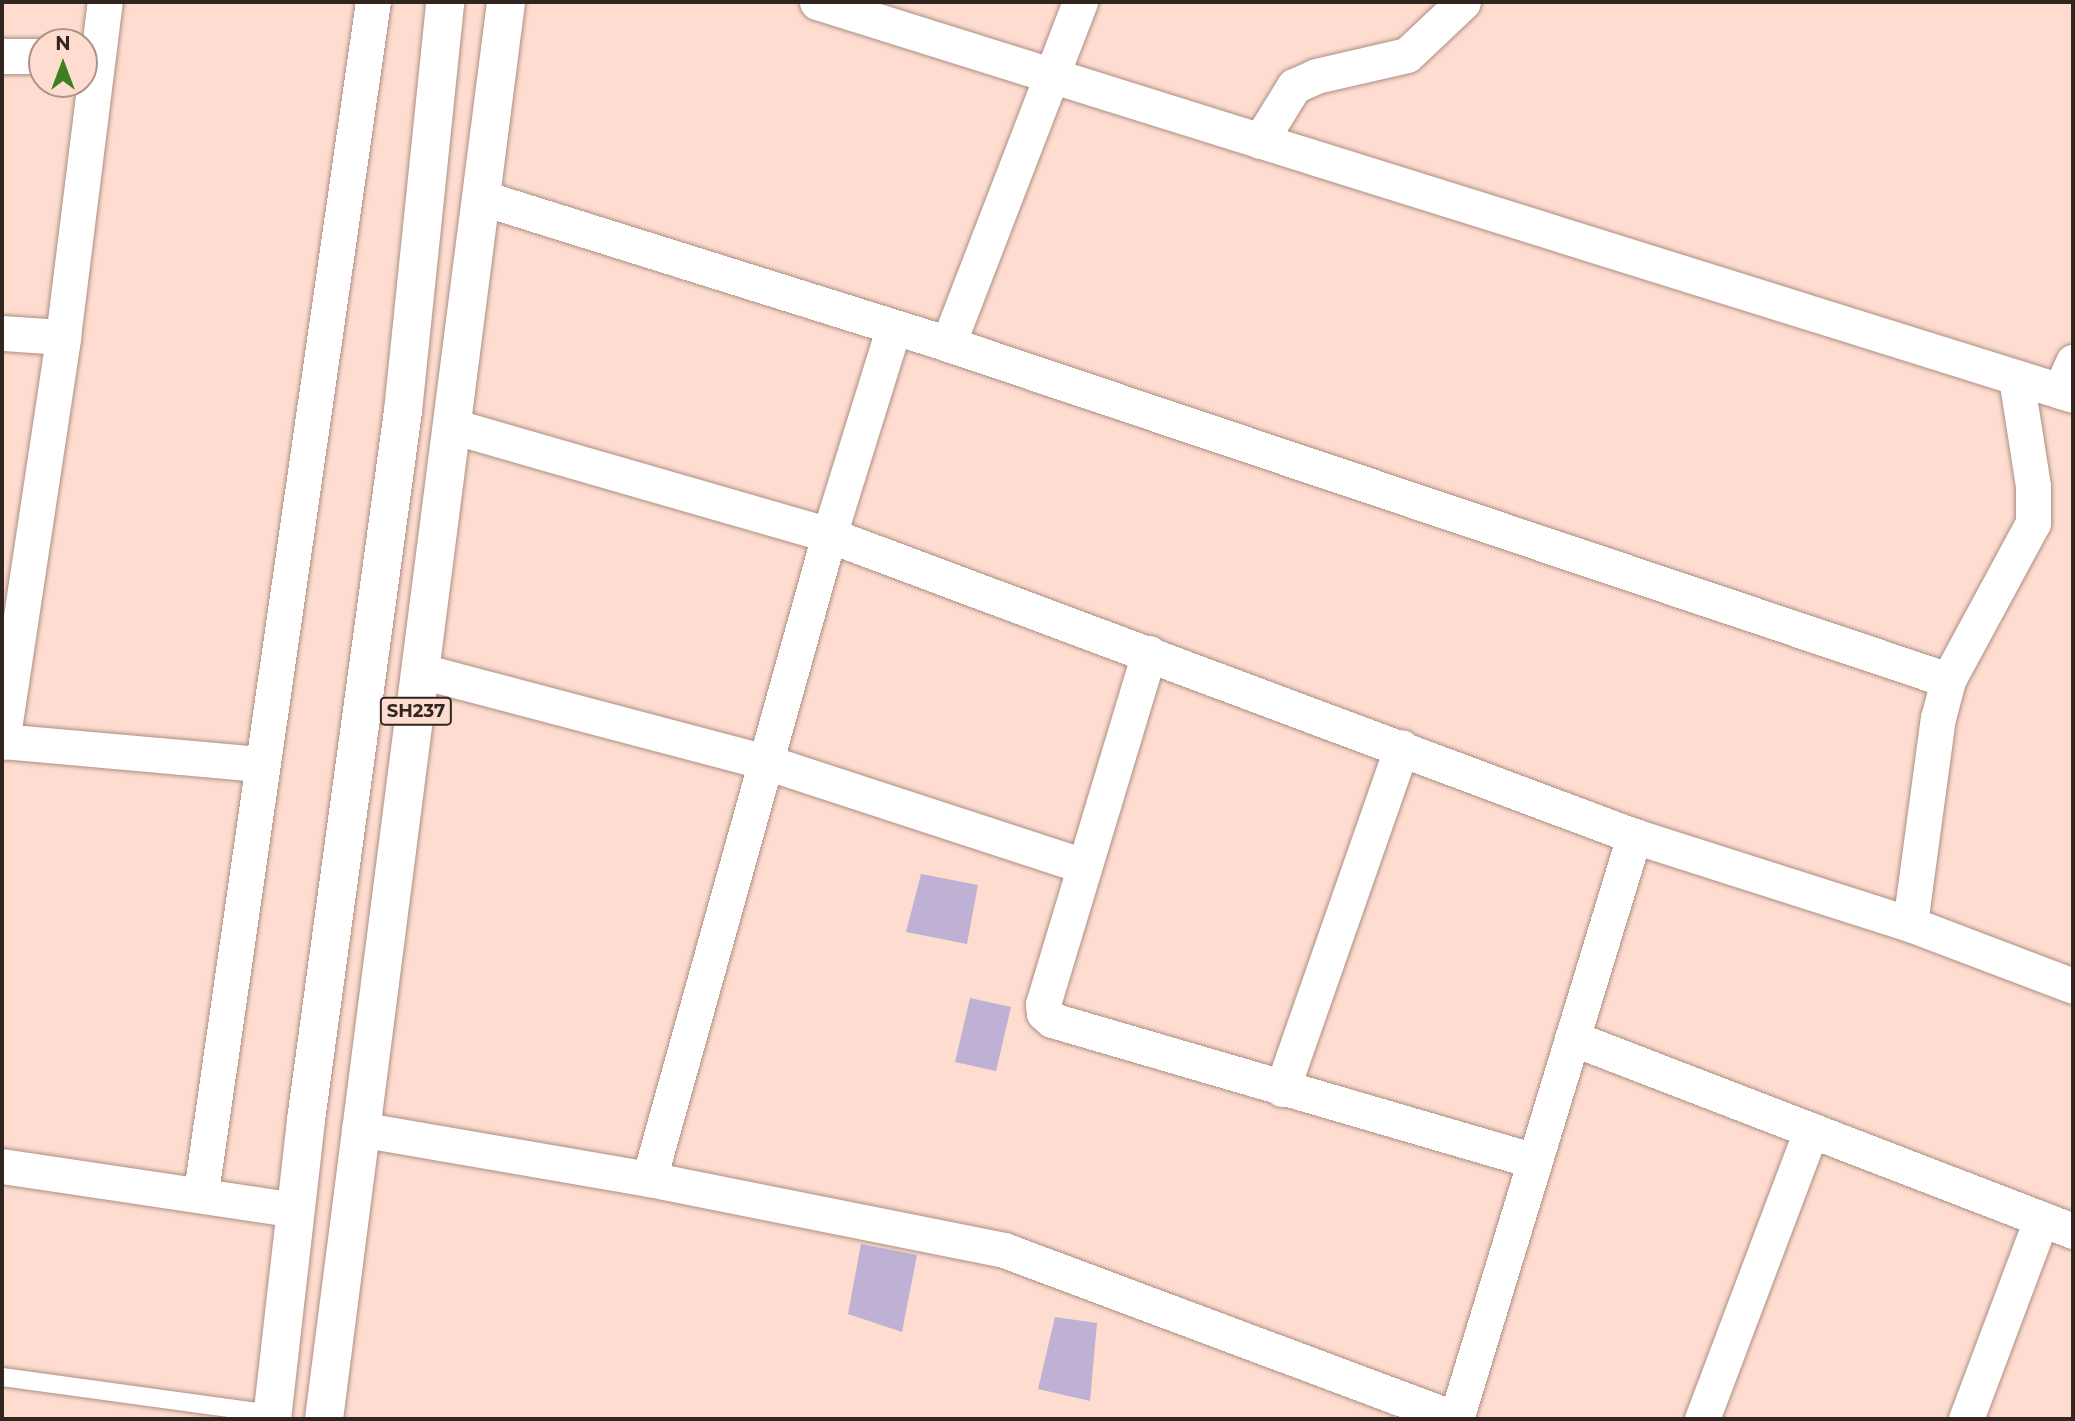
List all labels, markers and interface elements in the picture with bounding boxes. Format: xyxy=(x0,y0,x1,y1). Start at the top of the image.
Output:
north arrow xyxy=(28,28,98,98)
text: N xyxy=(55,32,71,55)
road number: SH237 xyxy=(379,696,453,726)

